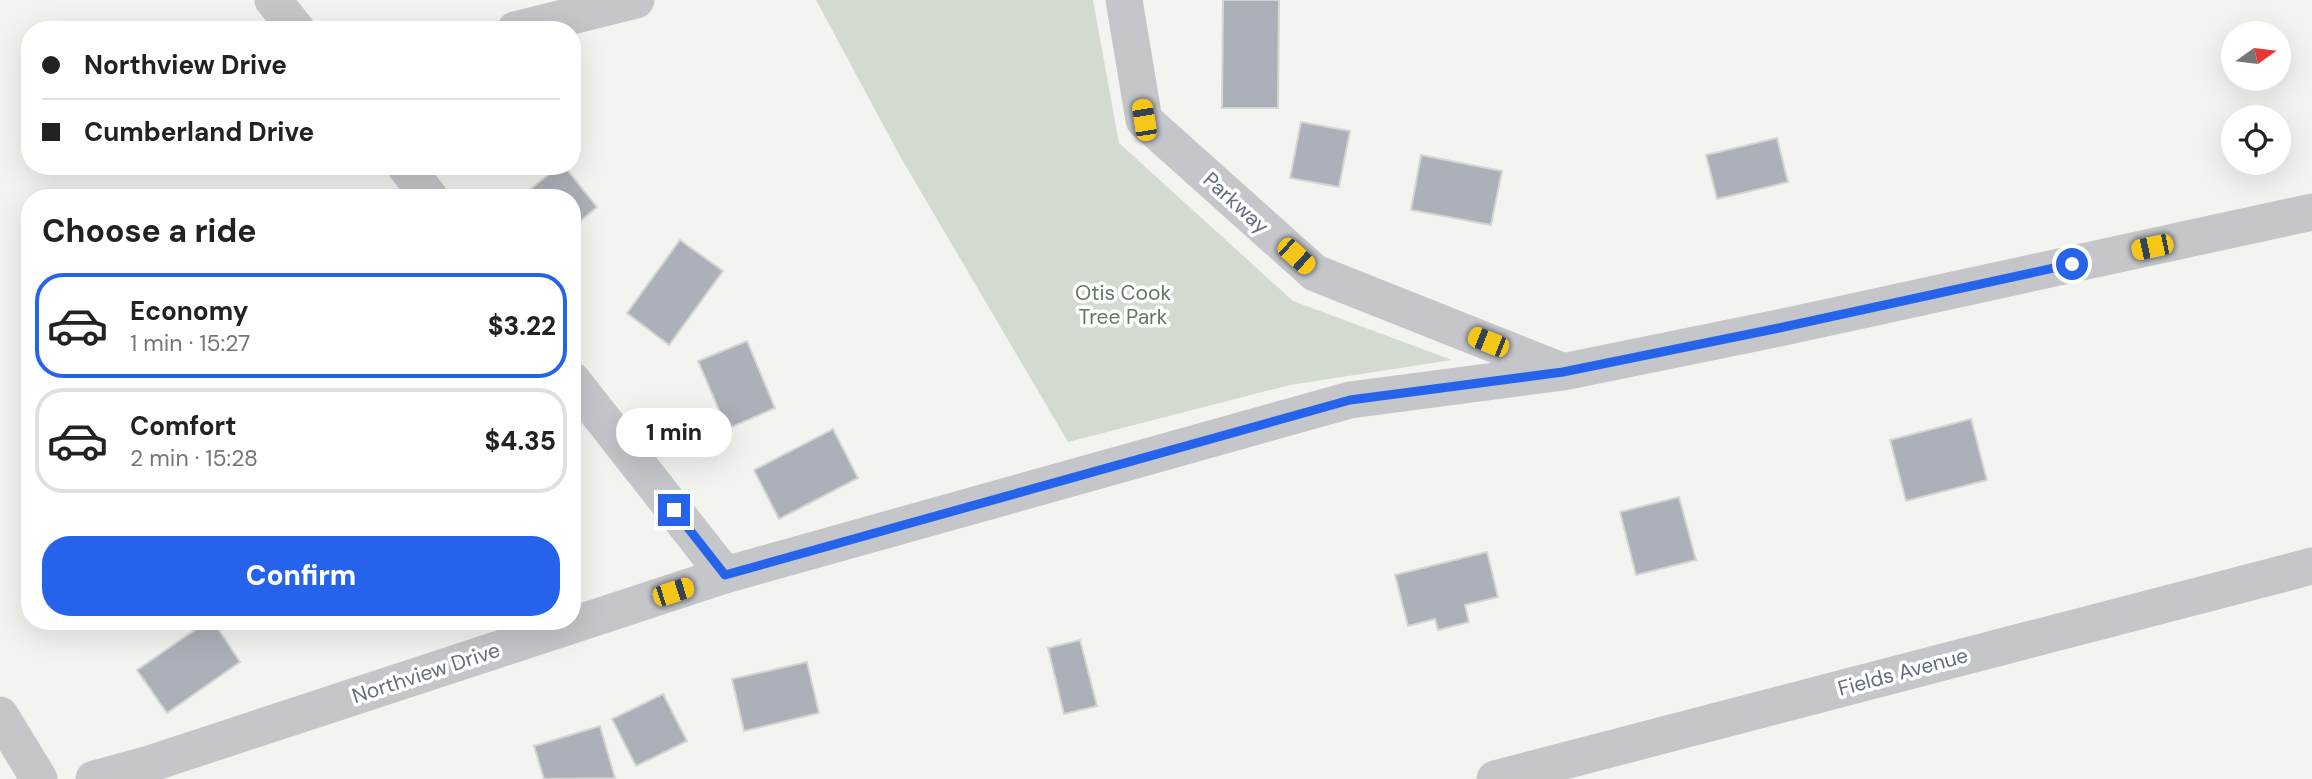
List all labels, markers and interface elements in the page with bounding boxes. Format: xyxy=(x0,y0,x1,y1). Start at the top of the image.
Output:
north arrow xyxy=(2221,21,2291,91)
map controls xyxy=(2221,21,2291,175)
text: Northview Drive xyxy=(84,48,287,82)
car xyxy=(1131,98,1158,142)
button: locate xyxy=(2221,105,2291,175)
text: Cumberland Drive xyxy=(84,115,314,149)
street label: Parkway xyxy=(1197,166,1275,240)
text: Choose a ride xyxy=(42,210,257,252)
car xyxy=(2130,232,2175,262)
car xyxy=(1274,234,1319,278)
route start xyxy=(2056,248,2088,280)
park label: Otis Cook Tree Park xyxy=(1075,279,1172,331)
icon: car xyxy=(46,294,109,357)
text: Economy xyxy=(130,294,248,328)
text: $3.22 xyxy=(488,309,556,343)
car xyxy=(1465,324,1512,360)
text: 1 min · 15:27 xyxy=(130,328,250,358)
callout: 1 min xyxy=(616,408,732,458)
icon: car xyxy=(46,409,109,472)
text: Comfort xyxy=(130,409,236,443)
text: 1 min xyxy=(646,417,702,447)
text: $4.35 xyxy=(485,424,556,458)
text: 2 min · 15:28 xyxy=(130,443,258,473)
route end xyxy=(658,494,690,526)
button: Confirm xyxy=(42,536,560,616)
car xyxy=(650,576,697,608)
street label: Northview Drive xyxy=(349,636,504,710)
street label: Fields Avenue xyxy=(1835,641,1971,703)

